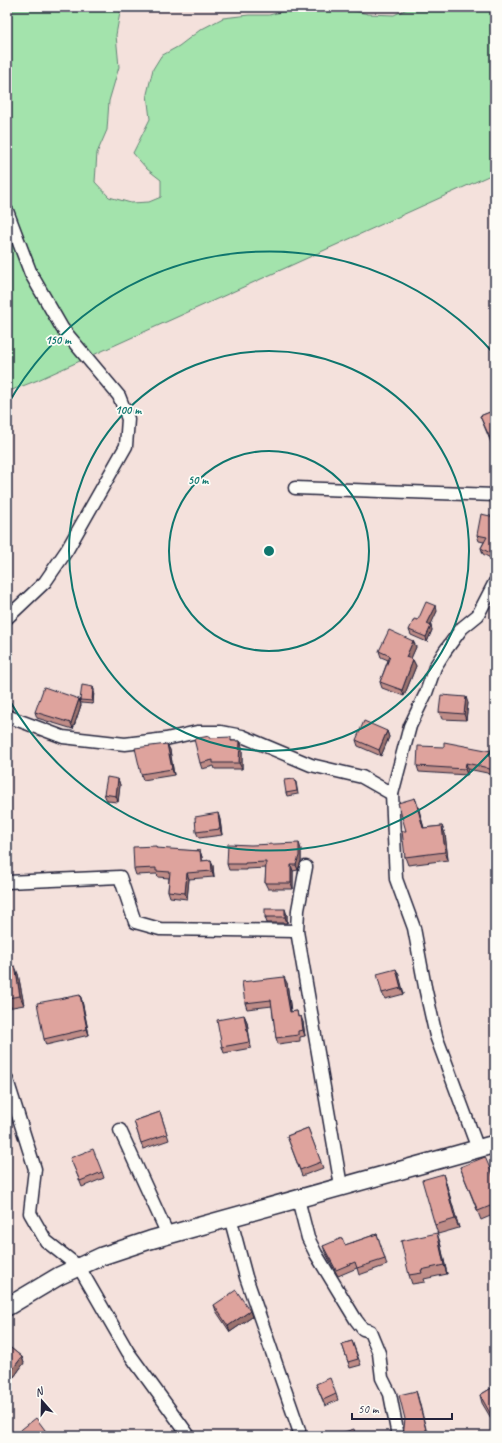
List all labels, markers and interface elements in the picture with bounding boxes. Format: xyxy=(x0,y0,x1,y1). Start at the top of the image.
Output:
text: 150 m xyxy=(45,332,72,348)
text: 100 m xyxy=(115,402,142,418)
text: 50 m xyxy=(188,472,209,488)
centre of rings xyxy=(262,544,276,558)
north arrow xyxy=(22,1381,62,1421)
text: N xyxy=(33,1383,46,1399)
scale bar xyxy=(352,1395,452,1421)
text: 50 m xyxy=(358,1401,380,1417)

